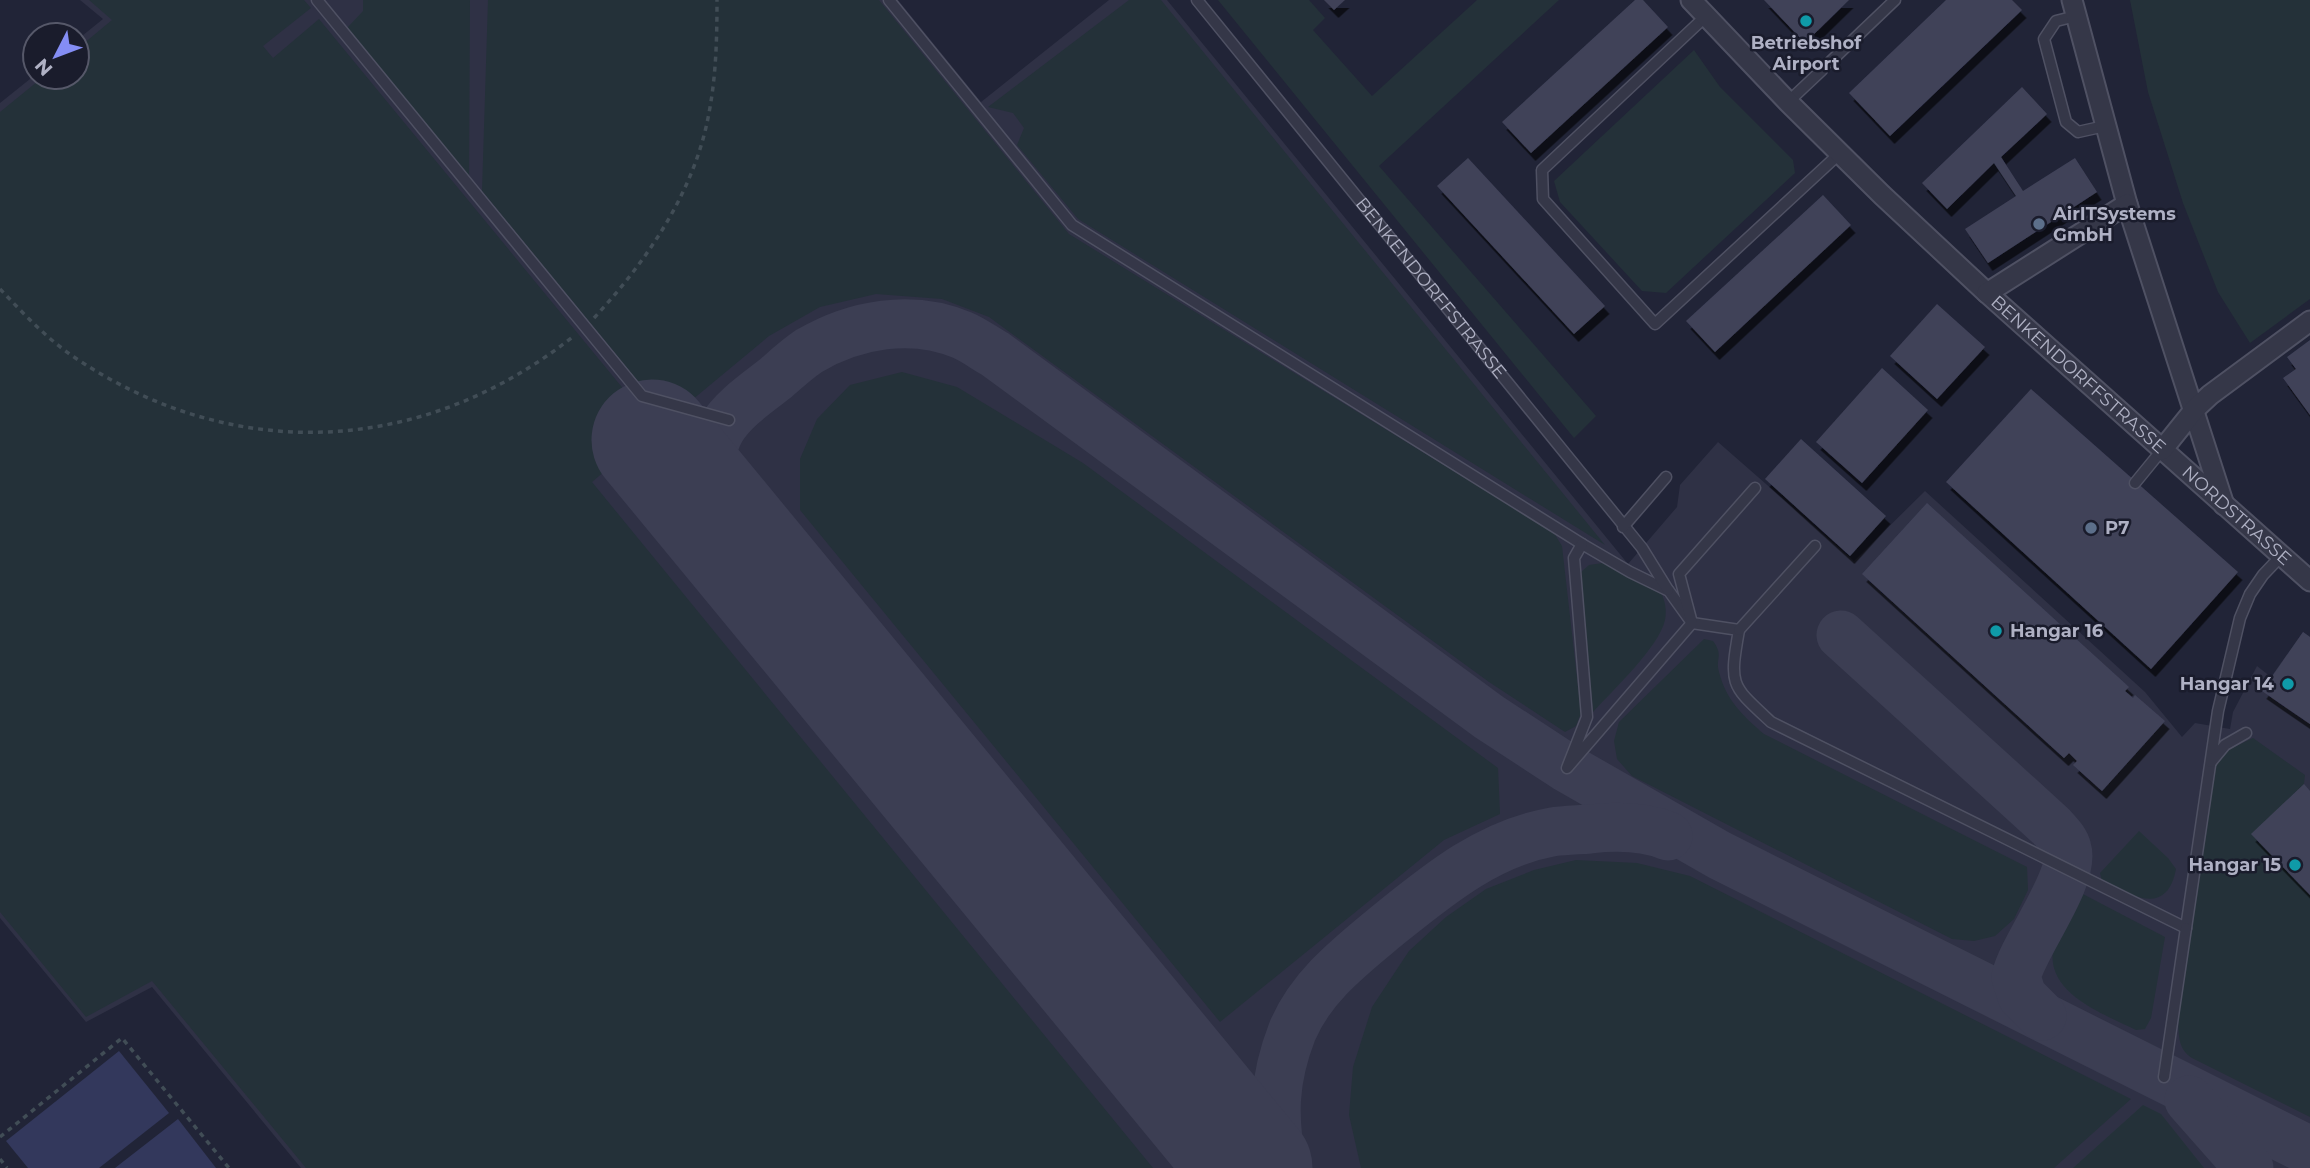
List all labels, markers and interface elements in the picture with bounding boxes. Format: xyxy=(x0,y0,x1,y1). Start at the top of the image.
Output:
marker: Betriebshof Airport xyxy=(1798,13,1814,29)
north arrow xyxy=(21,21,91,91)
place label: Betriebshof Airport xyxy=(1751,32,1862,75)
text: N xyxy=(30,54,57,80)
street label: BENKENDORFFSTRASSE xyxy=(1351,193,1511,383)
place label: AirITSystems GmbH xyxy=(2052,203,2176,246)
marker: AirITSystems GmbH xyxy=(2031,216,2047,232)
street label: BENKENDORFFSTRASSE xyxy=(1986,291,2170,458)
street label: NORDSTRASSE xyxy=(2177,461,2296,570)
place label: P7 xyxy=(2105,517,2129,539)
marker: P7 xyxy=(2083,520,2099,536)
place label: Hangar 16 xyxy=(2010,620,2104,642)
marker: Hangar 16 xyxy=(1988,623,2004,639)
place label: Hangar 14 xyxy=(2180,673,2275,695)
marker: Hangar 14 xyxy=(2280,676,2296,692)
place label: Hangar 15 xyxy=(2189,854,2281,876)
marker: Hangar 15 xyxy=(2287,857,2303,873)

